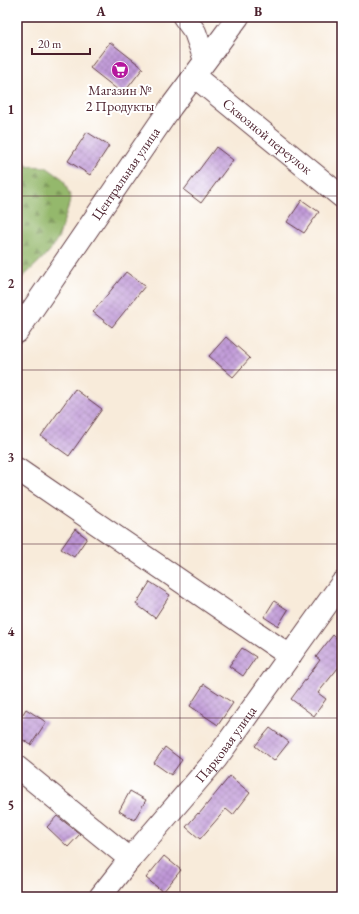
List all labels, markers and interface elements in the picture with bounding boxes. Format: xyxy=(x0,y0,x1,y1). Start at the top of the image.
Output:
text: A xyxy=(95,3,106,20)
text: B xyxy=(254,3,262,20)
scale bar xyxy=(32,30,90,56)
text: 20 m xyxy=(38,36,62,52)
supermarket icon: Магазин № 2 Продукты xyxy=(110,60,130,80)
place label: Магазин № 2 Продукты xyxy=(86,81,155,115)
street label: Сквозной переулок xyxy=(219,94,316,178)
text: 1 xyxy=(8,101,15,118)
street label: Центральная улица xyxy=(87,123,164,224)
text: 2 xyxy=(8,275,15,292)
text: 3 xyxy=(8,449,15,466)
text: 4 xyxy=(8,623,15,640)
street label: Парковая улица xyxy=(191,702,260,786)
text: 5 xyxy=(8,797,14,814)

